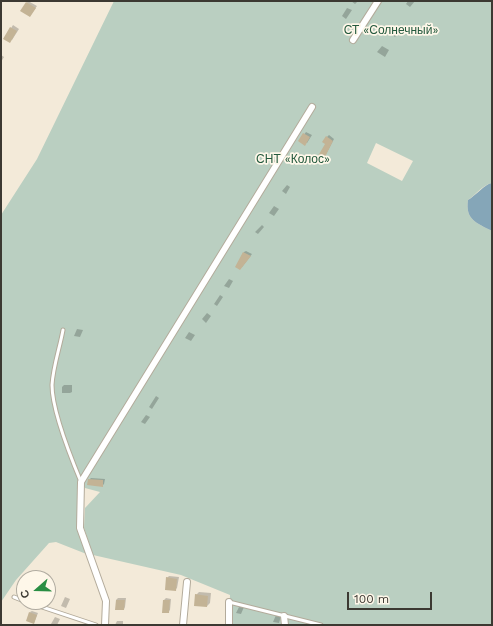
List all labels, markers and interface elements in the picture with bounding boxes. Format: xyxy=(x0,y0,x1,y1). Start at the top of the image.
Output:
park label: СТ «Солнечный» xyxy=(344,23,438,37)
park label: СНТ «Колос» xyxy=(256,152,330,166)
north arrow xyxy=(16,570,56,610)
scale bar xyxy=(349,584,434,610)
text: С xyxy=(18,588,33,600)
text: 100 m xyxy=(354,592,389,606)

